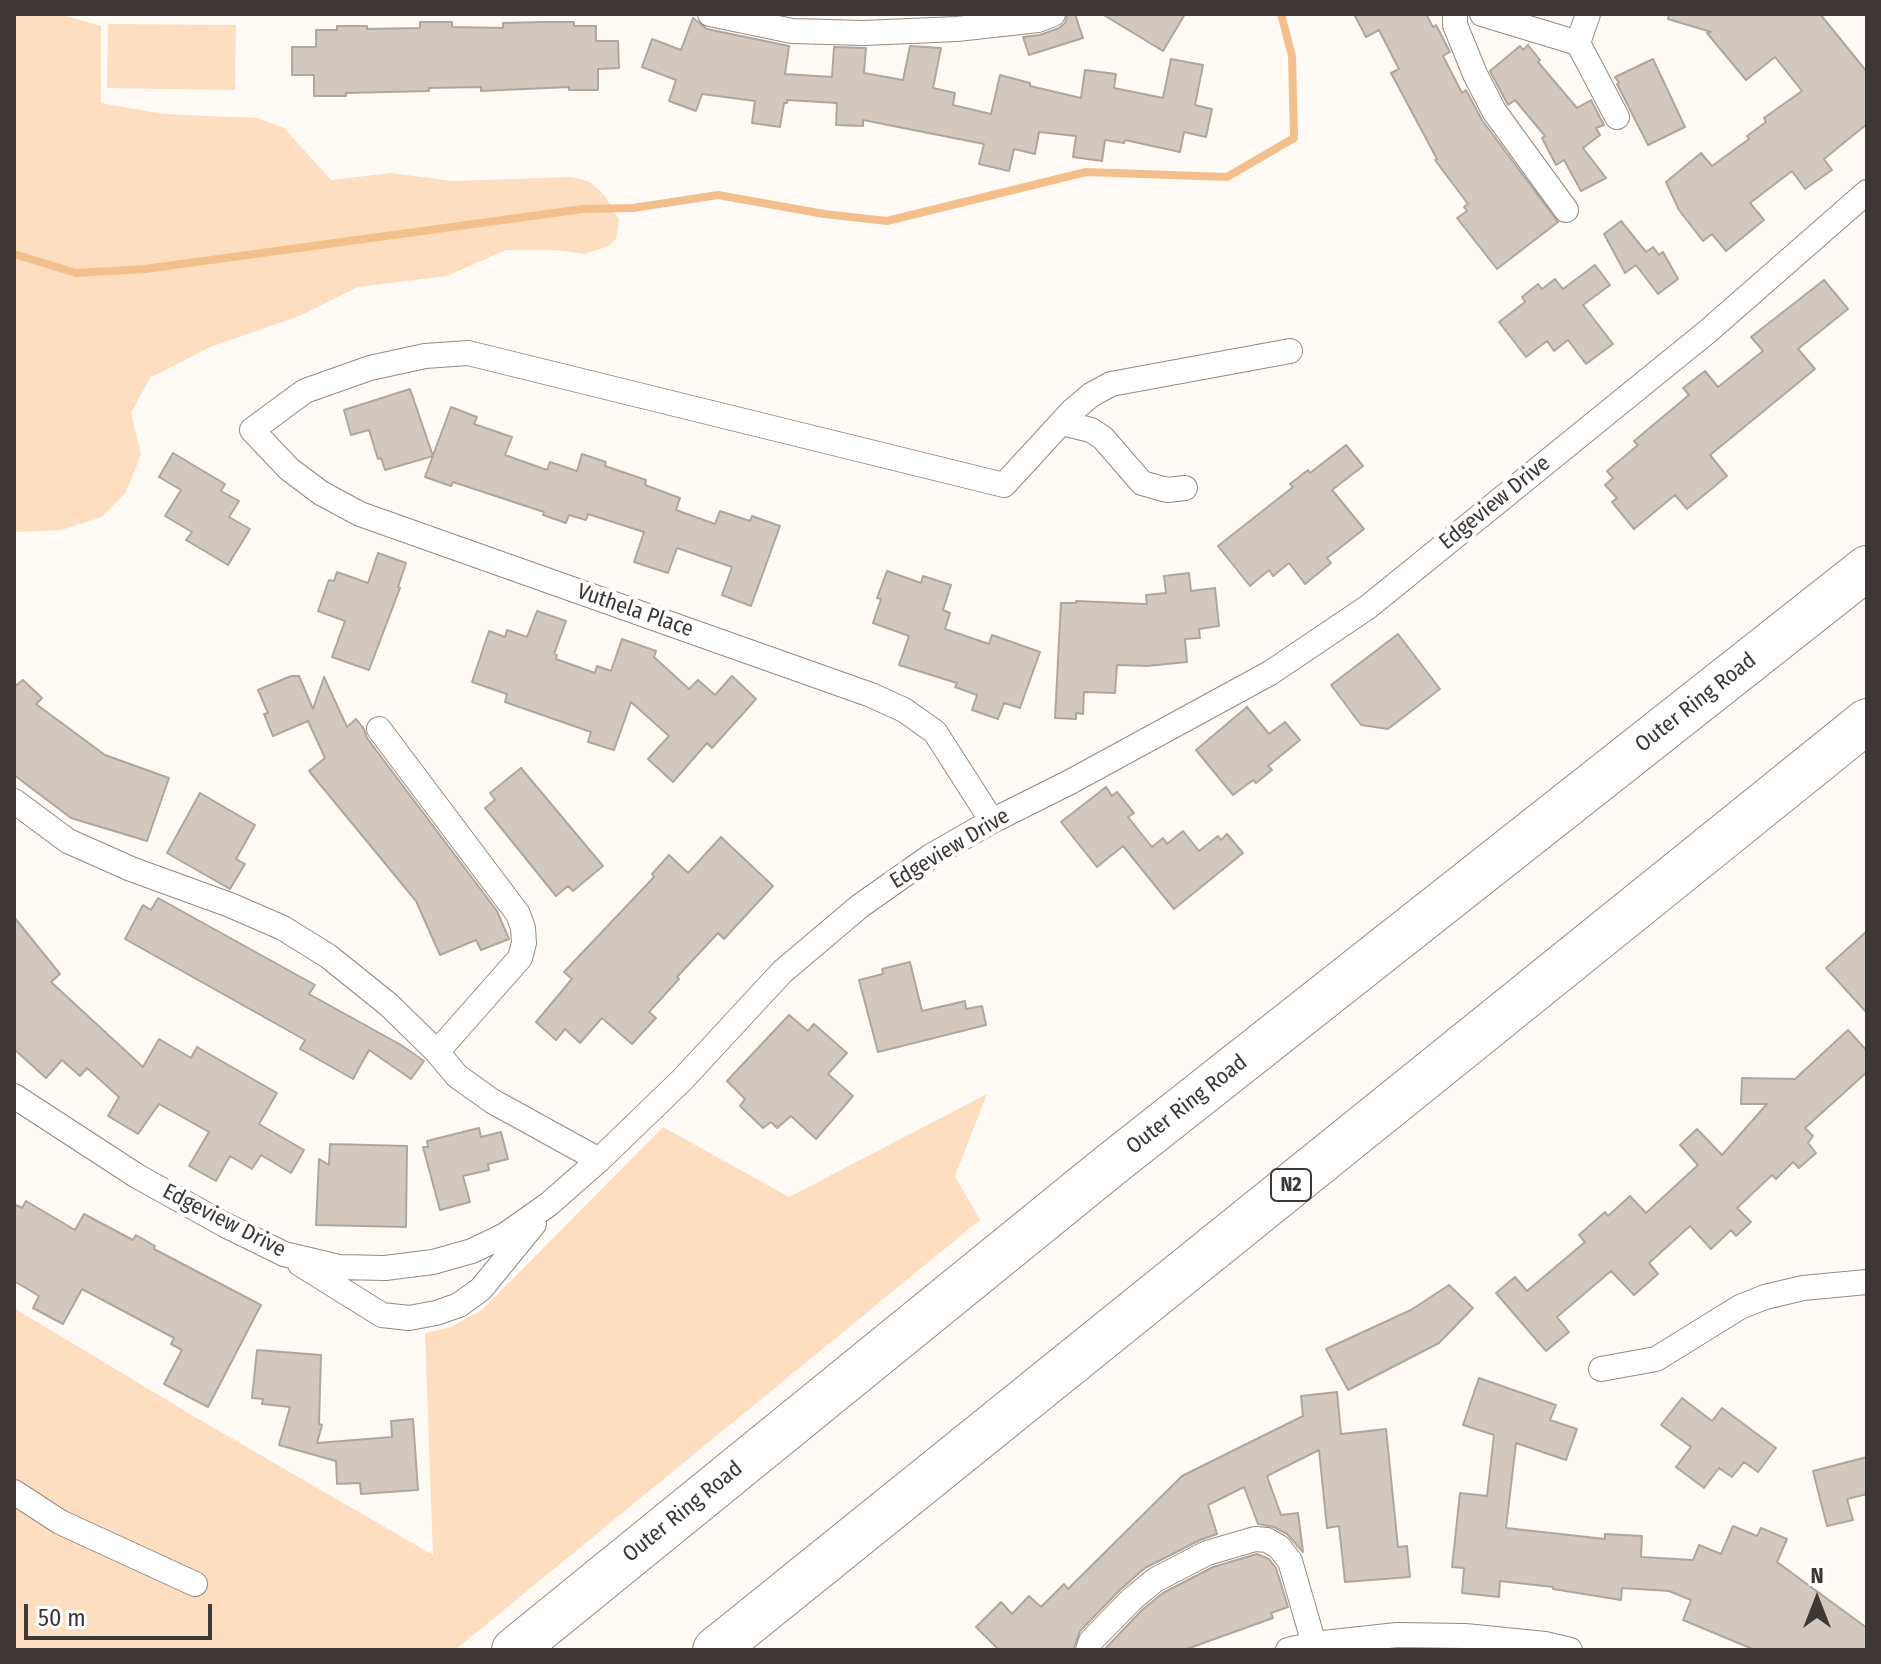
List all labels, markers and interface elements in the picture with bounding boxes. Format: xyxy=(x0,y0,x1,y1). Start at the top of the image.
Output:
street label: Edgeview Drive xyxy=(1434,450,1556,556)
street label: Vuthela Place xyxy=(573,579,697,643)
street label: Outer Ring Road xyxy=(1630,648,1762,758)
street label: Edgeview Drive xyxy=(885,803,1015,895)
street label: Outer Ring Road xyxy=(1121,1050,1253,1160)
road number: N2 xyxy=(1271,1169,1311,1201)
street label: Edgeview Drive xyxy=(158,1179,290,1263)
street label: Outer Ring Road xyxy=(618,1456,748,1568)
north arrow xyxy=(1777,1560,1857,1640)
text: N xyxy=(1810,1562,1824,1589)
scale bar xyxy=(28,1588,216,1638)
text: 50 m xyxy=(38,1604,86,1632)

